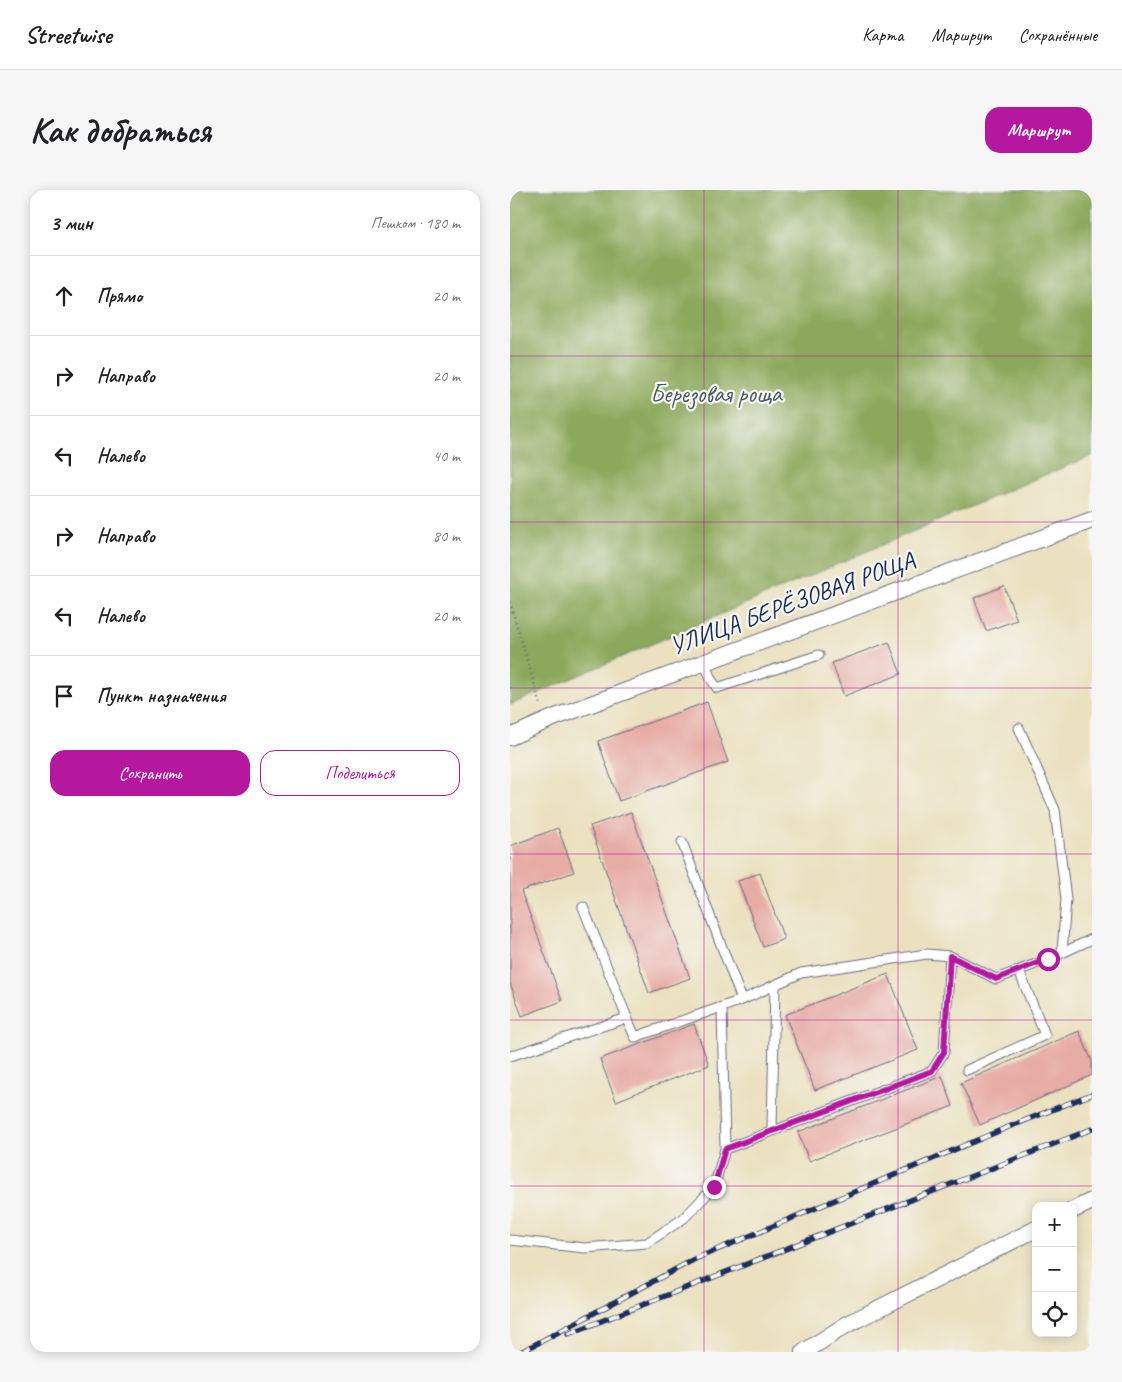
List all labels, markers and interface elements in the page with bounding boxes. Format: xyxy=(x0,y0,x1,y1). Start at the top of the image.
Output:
text: Streetwise xyxy=(25,20,111,50)
text: Карта xyxy=(862,24,903,46)
text: Маршрут xyxy=(931,24,991,46)
text: Сохранённые xyxy=(1019,24,1097,46)
button: Маршрут xyxy=(985,107,1092,153)
text: Как добраться xyxy=(30,108,211,153)
text: 3 мин xyxy=(50,210,93,236)
text: Пешком · 180 m xyxy=(371,213,460,233)
icon: ahead xyxy=(50,282,78,310)
text: Прямо xyxy=(97,284,142,308)
text: 20 m xyxy=(433,286,460,306)
icon: right xyxy=(50,362,78,390)
text: Направо xyxy=(97,364,155,388)
text: 20 m xyxy=(433,366,460,386)
park label: Березовая роща xyxy=(650,378,784,410)
icon: left xyxy=(50,442,78,470)
text: Налево xyxy=(97,444,145,468)
text: 40 m xyxy=(433,446,460,466)
icon: right xyxy=(50,522,78,550)
text: Направо xyxy=(97,524,155,548)
text: 80 m xyxy=(433,526,460,546)
street label: УЛИЦА БЕРЁЗОВАЯ РОЩА xyxy=(665,544,919,662)
icon: left xyxy=(50,602,78,630)
text: Налево xyxy=(97,604,145,628)
text: 20 m xyxy=(433,606,460,626)
icon: arrive xyxy=(50,682,78,710)
text: Пункт назначения xyxy=(97,684,226,708)
button: Сохранить xyxy=(50,750,250,796)
button: Поделиться xyxy=(260,750,460,796)
route start xyxy=(1037,948,1060,971)
route end xyxy=(703,1176,726,1199)
map controls xyxy=(1032,1202,1077,1337)
button: + xyxy=(1032,1202,1077,1247)
button: − xyxy=(1032,1247,1077,1292)
button: locate xyxy=(1032,1292,1077,1337)

